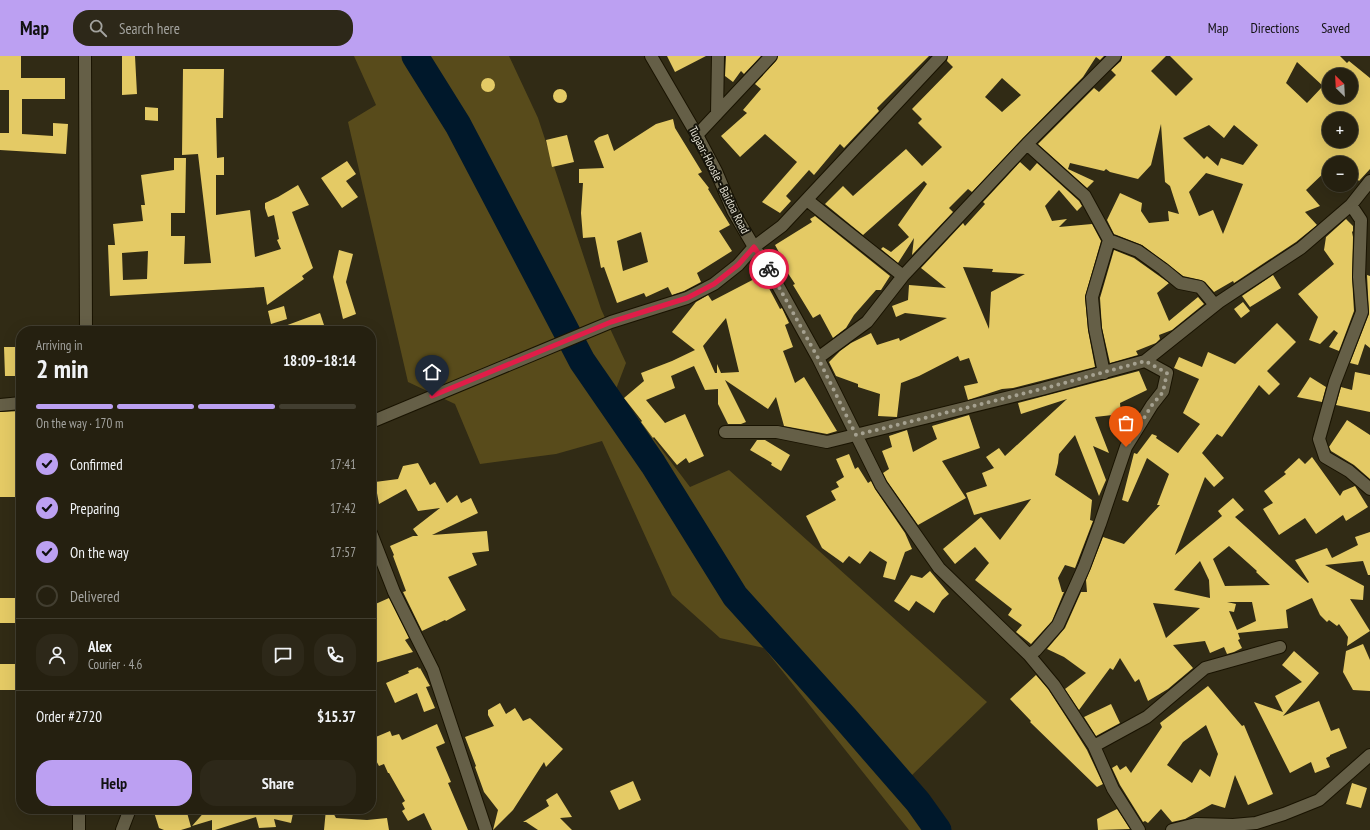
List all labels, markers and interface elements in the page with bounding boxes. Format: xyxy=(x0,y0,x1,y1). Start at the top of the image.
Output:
search box xyxy=(73,10,353,46)
text: Map xyxy=(20,16,49,40)
icon: search xyxy=(87,17,109,39)
text: Search here xyxy=(119,19,180,38)
text: Map xyxy=(1208,19,1228,37)
text: Directions xyxy=(1250,19,1299,37)
text: Saved xyxy=(1321,19,1350,37)
north arrow xyxy=(1322,68,1358,104)
map controls xyxy=(1322,68,1358,192)
button: + xyxy=(1322,112,1358,148)
street label: Tugaar-Hoosle - Baidoa Road xyxy=(686,124,753,236)
button: − xyxy=(1322,156,1358,192)
courier xyxy=(749,249,789,289)
icon: bike xyxy=(758,258,780,280)
text: Arriving in xyxy=(36,337,83,354)
text: 18:09–18:14 xyxy=(283,351,356,370)
text: 2 min xyxy=(36,352,89,385)
pin xyxy=(415,355,449,396)
icon: home xyxy=(421,361,443,383)
pin xyxy=(1109,406,1143,447)
icon: bag xyxy=(1115,412,1137,434)
text: On the way · 170 m xyxy=(36,415,123,432)
icon: check xyxy=(36,453,58,475)
text: Confirmed xyxy=(70,455,123,474)
text: 17:41 xyxy=(330,456,356,473)
icon: check xyxy=(36,497,58,519)
text: Preparing xyxy=(70,499,120,518)
text: 17:42 xyxy=(330,500,356,517)
icon: check xyxy=(36,541,58,563)
text: On the way xyxy=(70,543,129,562)
text: 17:57 xyxy=(330,544,356,561)
text: Delivered xyxy=(70,587,120,606)
button: person xyxy=(36,634,78,676)
button: chat xyxy=(262,634,304,676)
button: phone xyxy=(314,634,356,676)
text: Alex xyxy=(88,637,112,656)
text: Courier · 4.6 xyxy=(88,656,142,673)
text: Order #2720 xyxy=(36,707,102,726)
text: $15.37 xyxy=(317,707,356,726)
button: Help xyxy=(36,760,192,806)
button: Share xyxy=(200,760,356,806)

